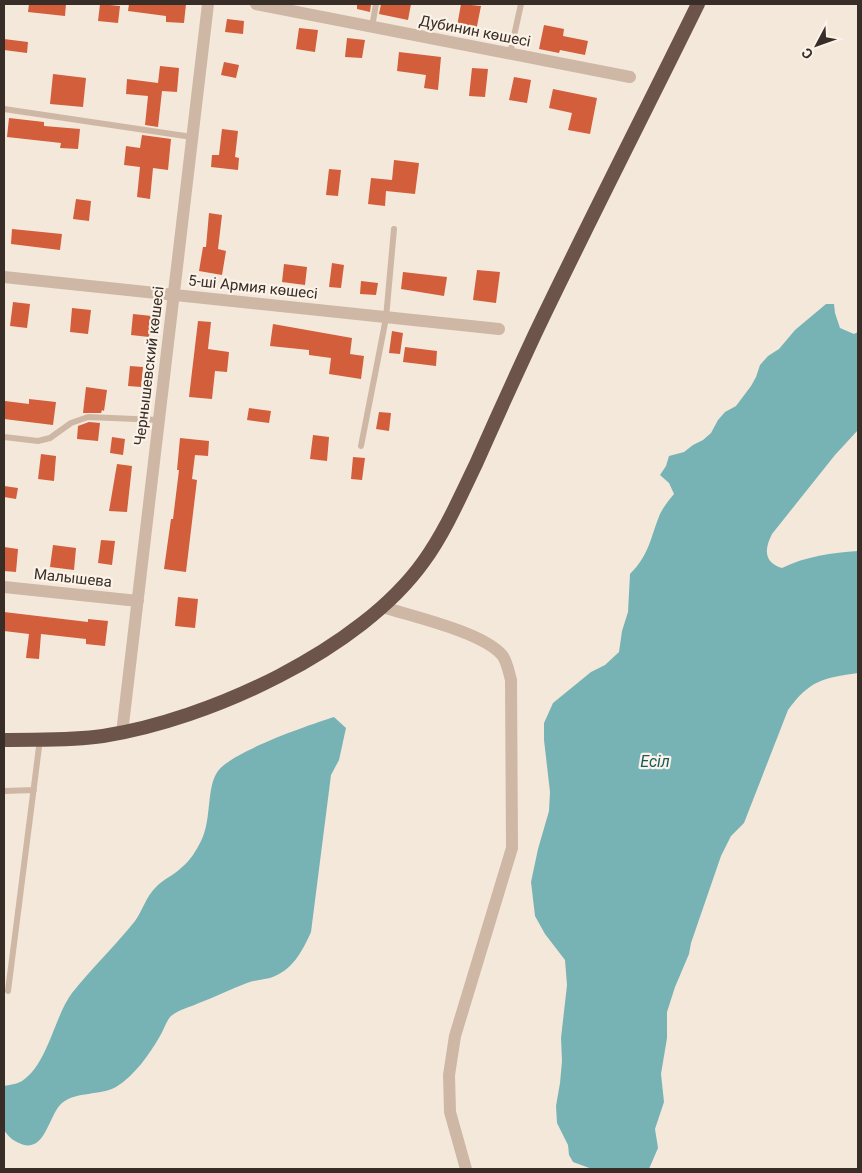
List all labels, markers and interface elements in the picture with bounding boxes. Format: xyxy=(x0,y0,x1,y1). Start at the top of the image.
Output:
street label: Дубинин көшесі xyxy=(418,11,532,51)
north arrow xyxy=(792,20,842,70)
text: С xyxy=(798,45,816,62)
street label: 5-ші Армия көшесі xyxy=(187,271,319,303)
street label: Чернышевский көшесі xyxy=(130,285,168,447)
street label: Малышева xyxy=(33,565,113,591)
water label: Есіл xyxy=(640,752,670,771)

